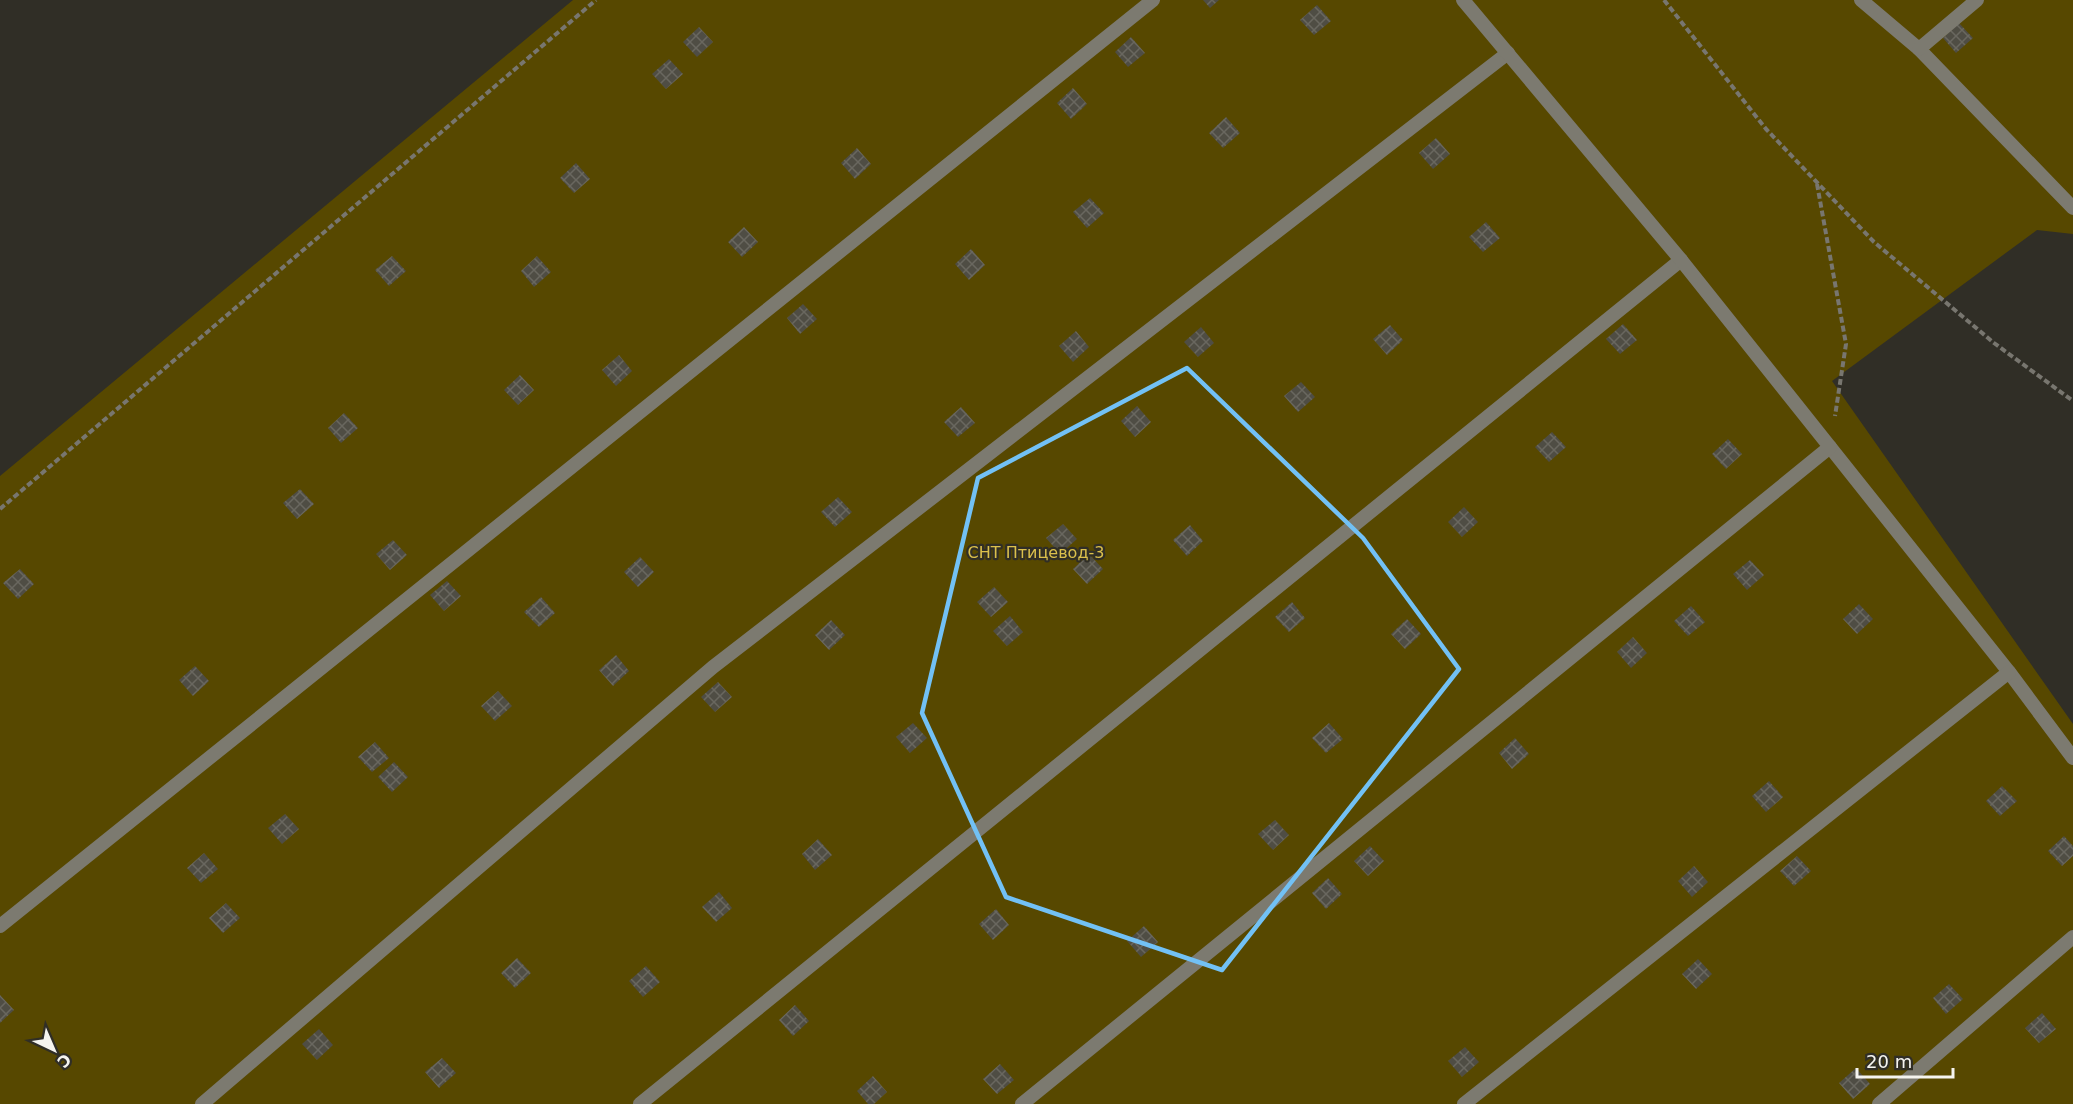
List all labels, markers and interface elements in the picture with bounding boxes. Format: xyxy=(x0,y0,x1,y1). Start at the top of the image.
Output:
park label: СНТ Птицевод-3 xyxy=(968,543,1104,562)
north arrow xyxy=(24,1020,84,1080)
scale bar xyxy=(1857,1041,1953,1079)
text: С xyxy=(53,1050,75,1071)
text: 20 m xyxy=(1866,1051,1912,1072)

